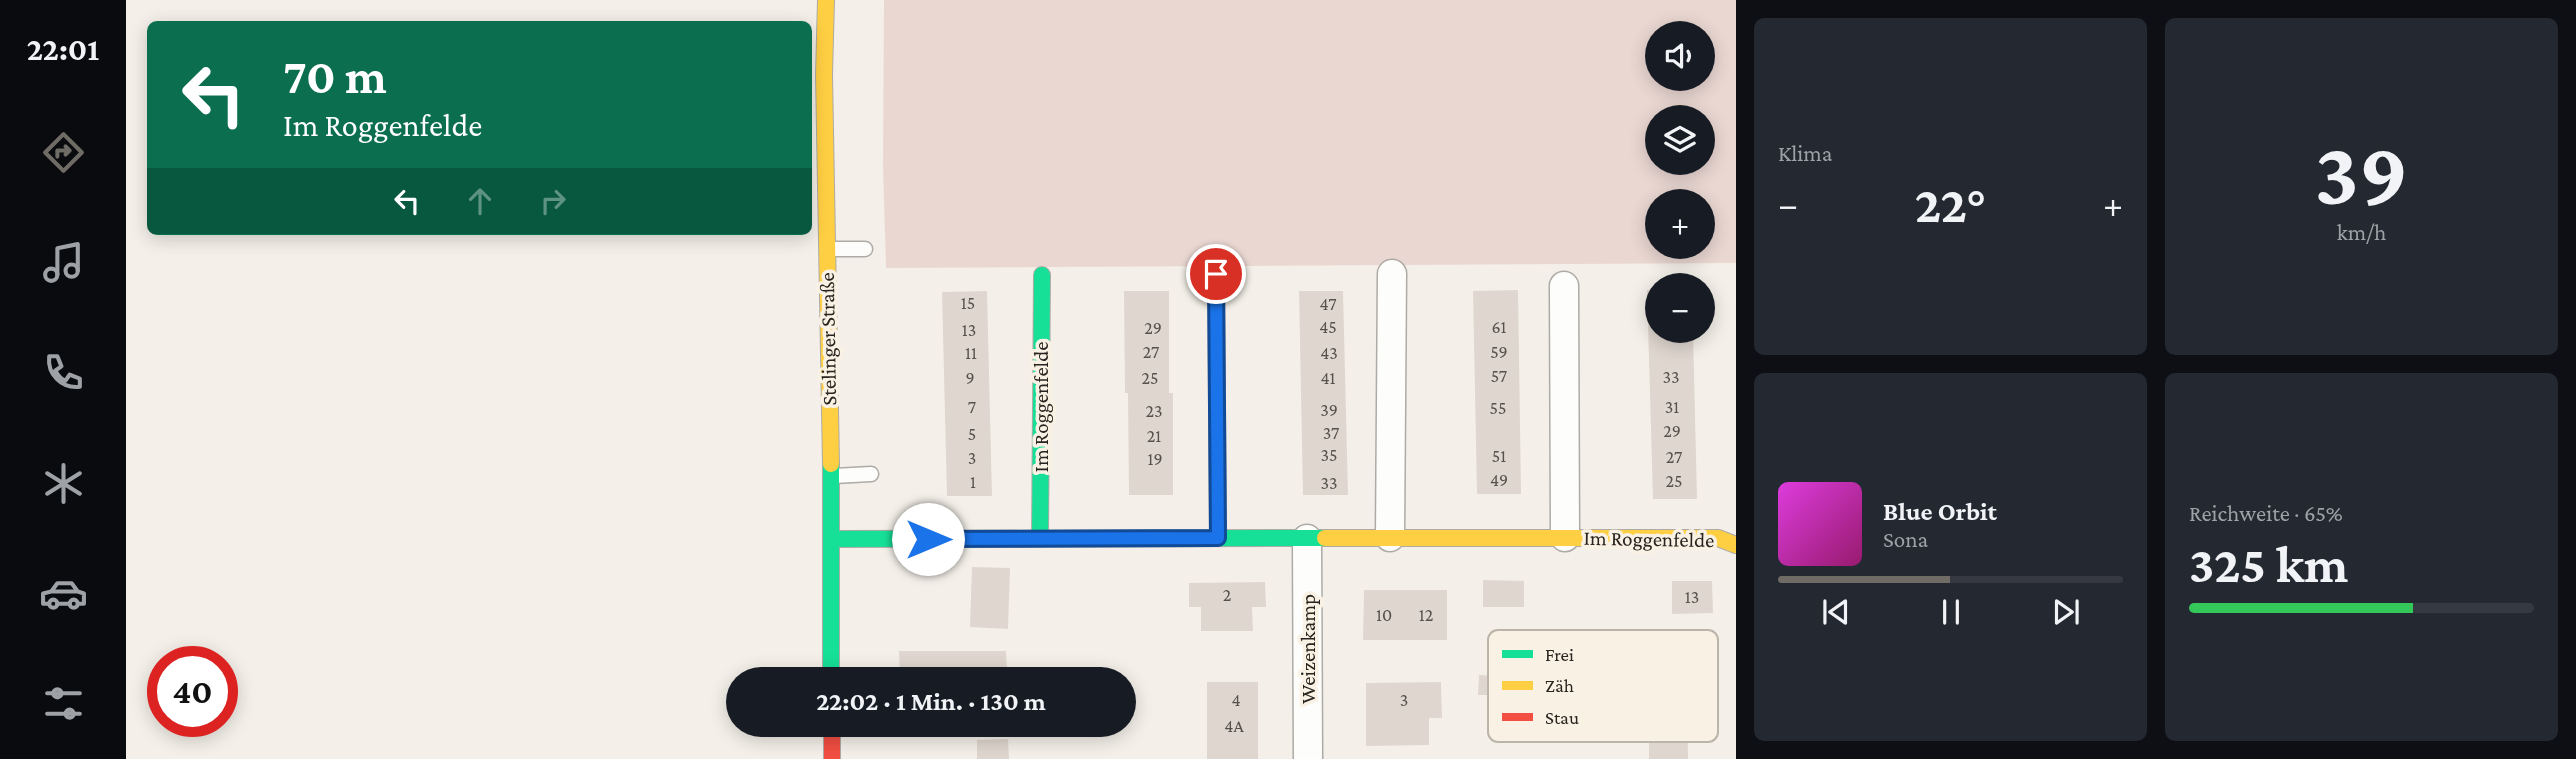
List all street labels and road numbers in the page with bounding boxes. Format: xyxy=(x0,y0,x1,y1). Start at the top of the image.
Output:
street label: Stelinger Straße xyxy=(815,272,841,406)
street label: Im Roggenfelde xyxy=(1029,342,1053,472)
street label: Im Roggenfelde xyxy=(1583,526,1715,552)
street label: Weizenkamp xyxy=(1296,594,1320,704)

